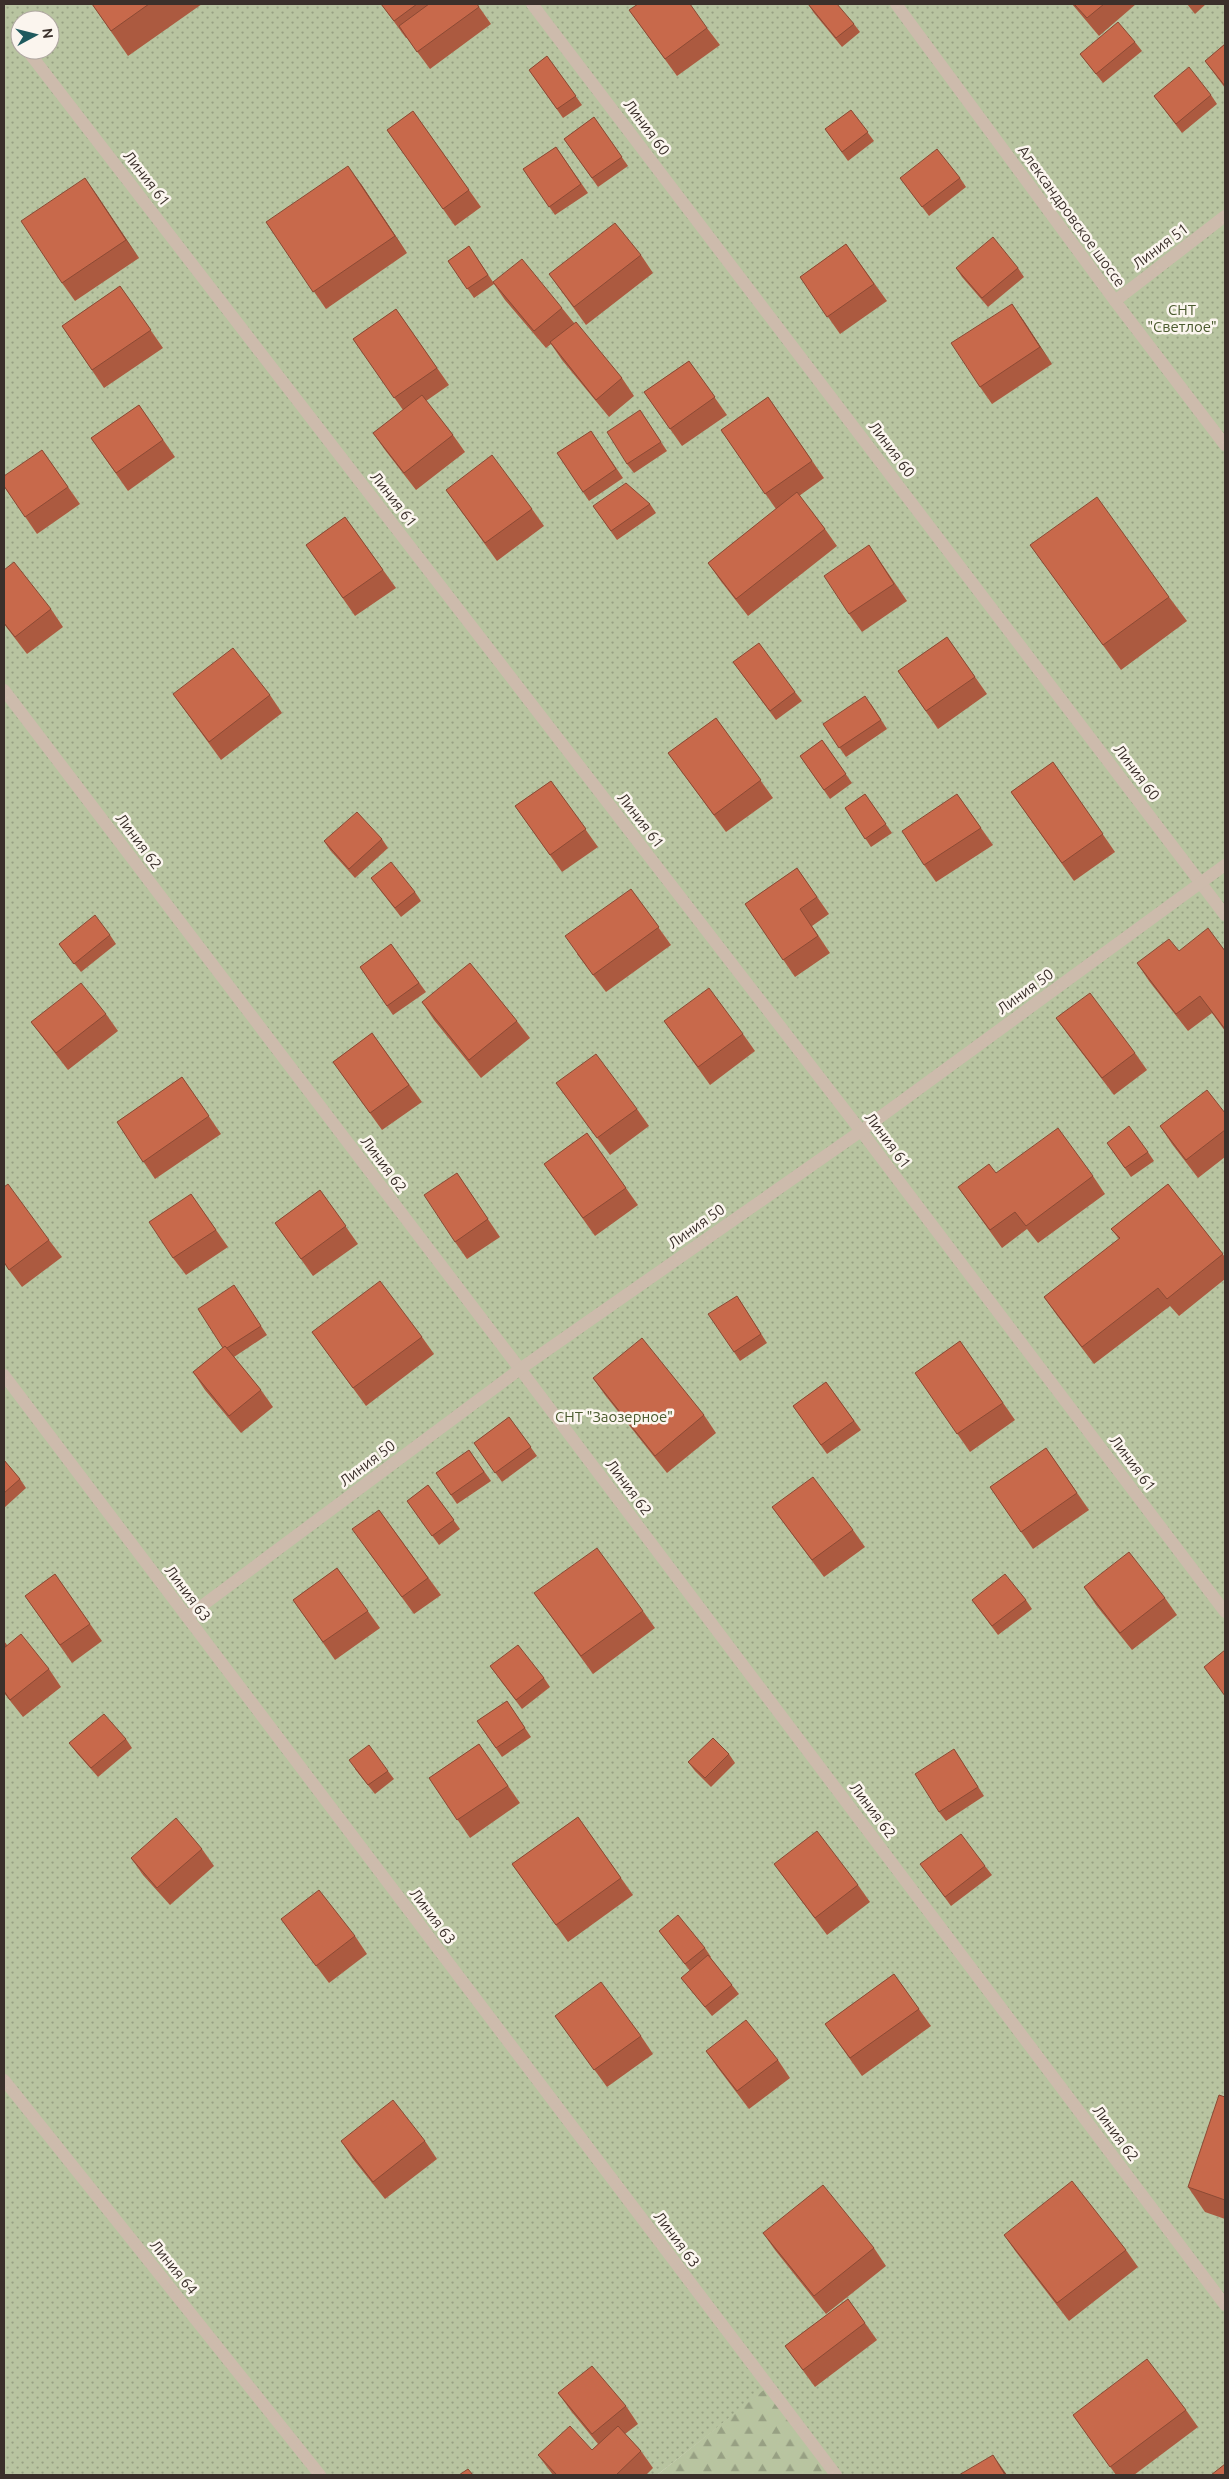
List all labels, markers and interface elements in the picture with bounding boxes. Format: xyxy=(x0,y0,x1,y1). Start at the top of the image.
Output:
north arrow xyxy=(10,10,60,60)
text: N xyxy=(39,27,56,40)
street label: Линия 60 xyxy=(621,96,673,158)
street label: Александровское шоссе xyxy=(1015,142,1129,290)
street label: Линия 61 xyxy=(120,147,174,209)
street label: Линия 51 xyxy=(1129,220,1191,272)
park label: СНТ "Светлое" xyxy=(1147,301,1217,335)
street label: Линия 60 xyxy=(866,418,918,480)
street label: Линия 61 xyxy=(367,468,421,530)
street label: Линия 60 xyxy=(1111,741,1163,803)
street label: Линия 61 xyxy=(614,789,668,851)
street label: Линия 62 xyxy=(113,810,165,872)
street label: Линия 50 xyxy=(994,965,1056,1017)
street label: Линия 61 xyxy=(862,1109,914,1171)
street label: Линия 62 xyxy=(358,1133,410,1195)
street label: Линия 50 xyxy=(664,1200,728,1252)
park label: СНТ "Заозерное" xyxy=(555,1408,673,1425)
street label: Линия 61 xyxy=(1107,1432,1159,1494)
street label: Линия 50 xyxy=(336,1437,398,1489)
street label: Линия 62 xyxy=(603,1456,655,1518)
street label: Линия 63 xyxy=(162,1562,214,1624)
street label: Линия 62 xyxy=(847,1779,899,1841)
street label: Линия 63 xyxy=(407,1885,459,1947)
street label: Линия 62 xyxy=(1090,2102,1142,2164)
street label: Линия 63 xyxy=(651,2208,703,2270)
street label: Линия 64 xyxy=(147,2236,201,2298)

